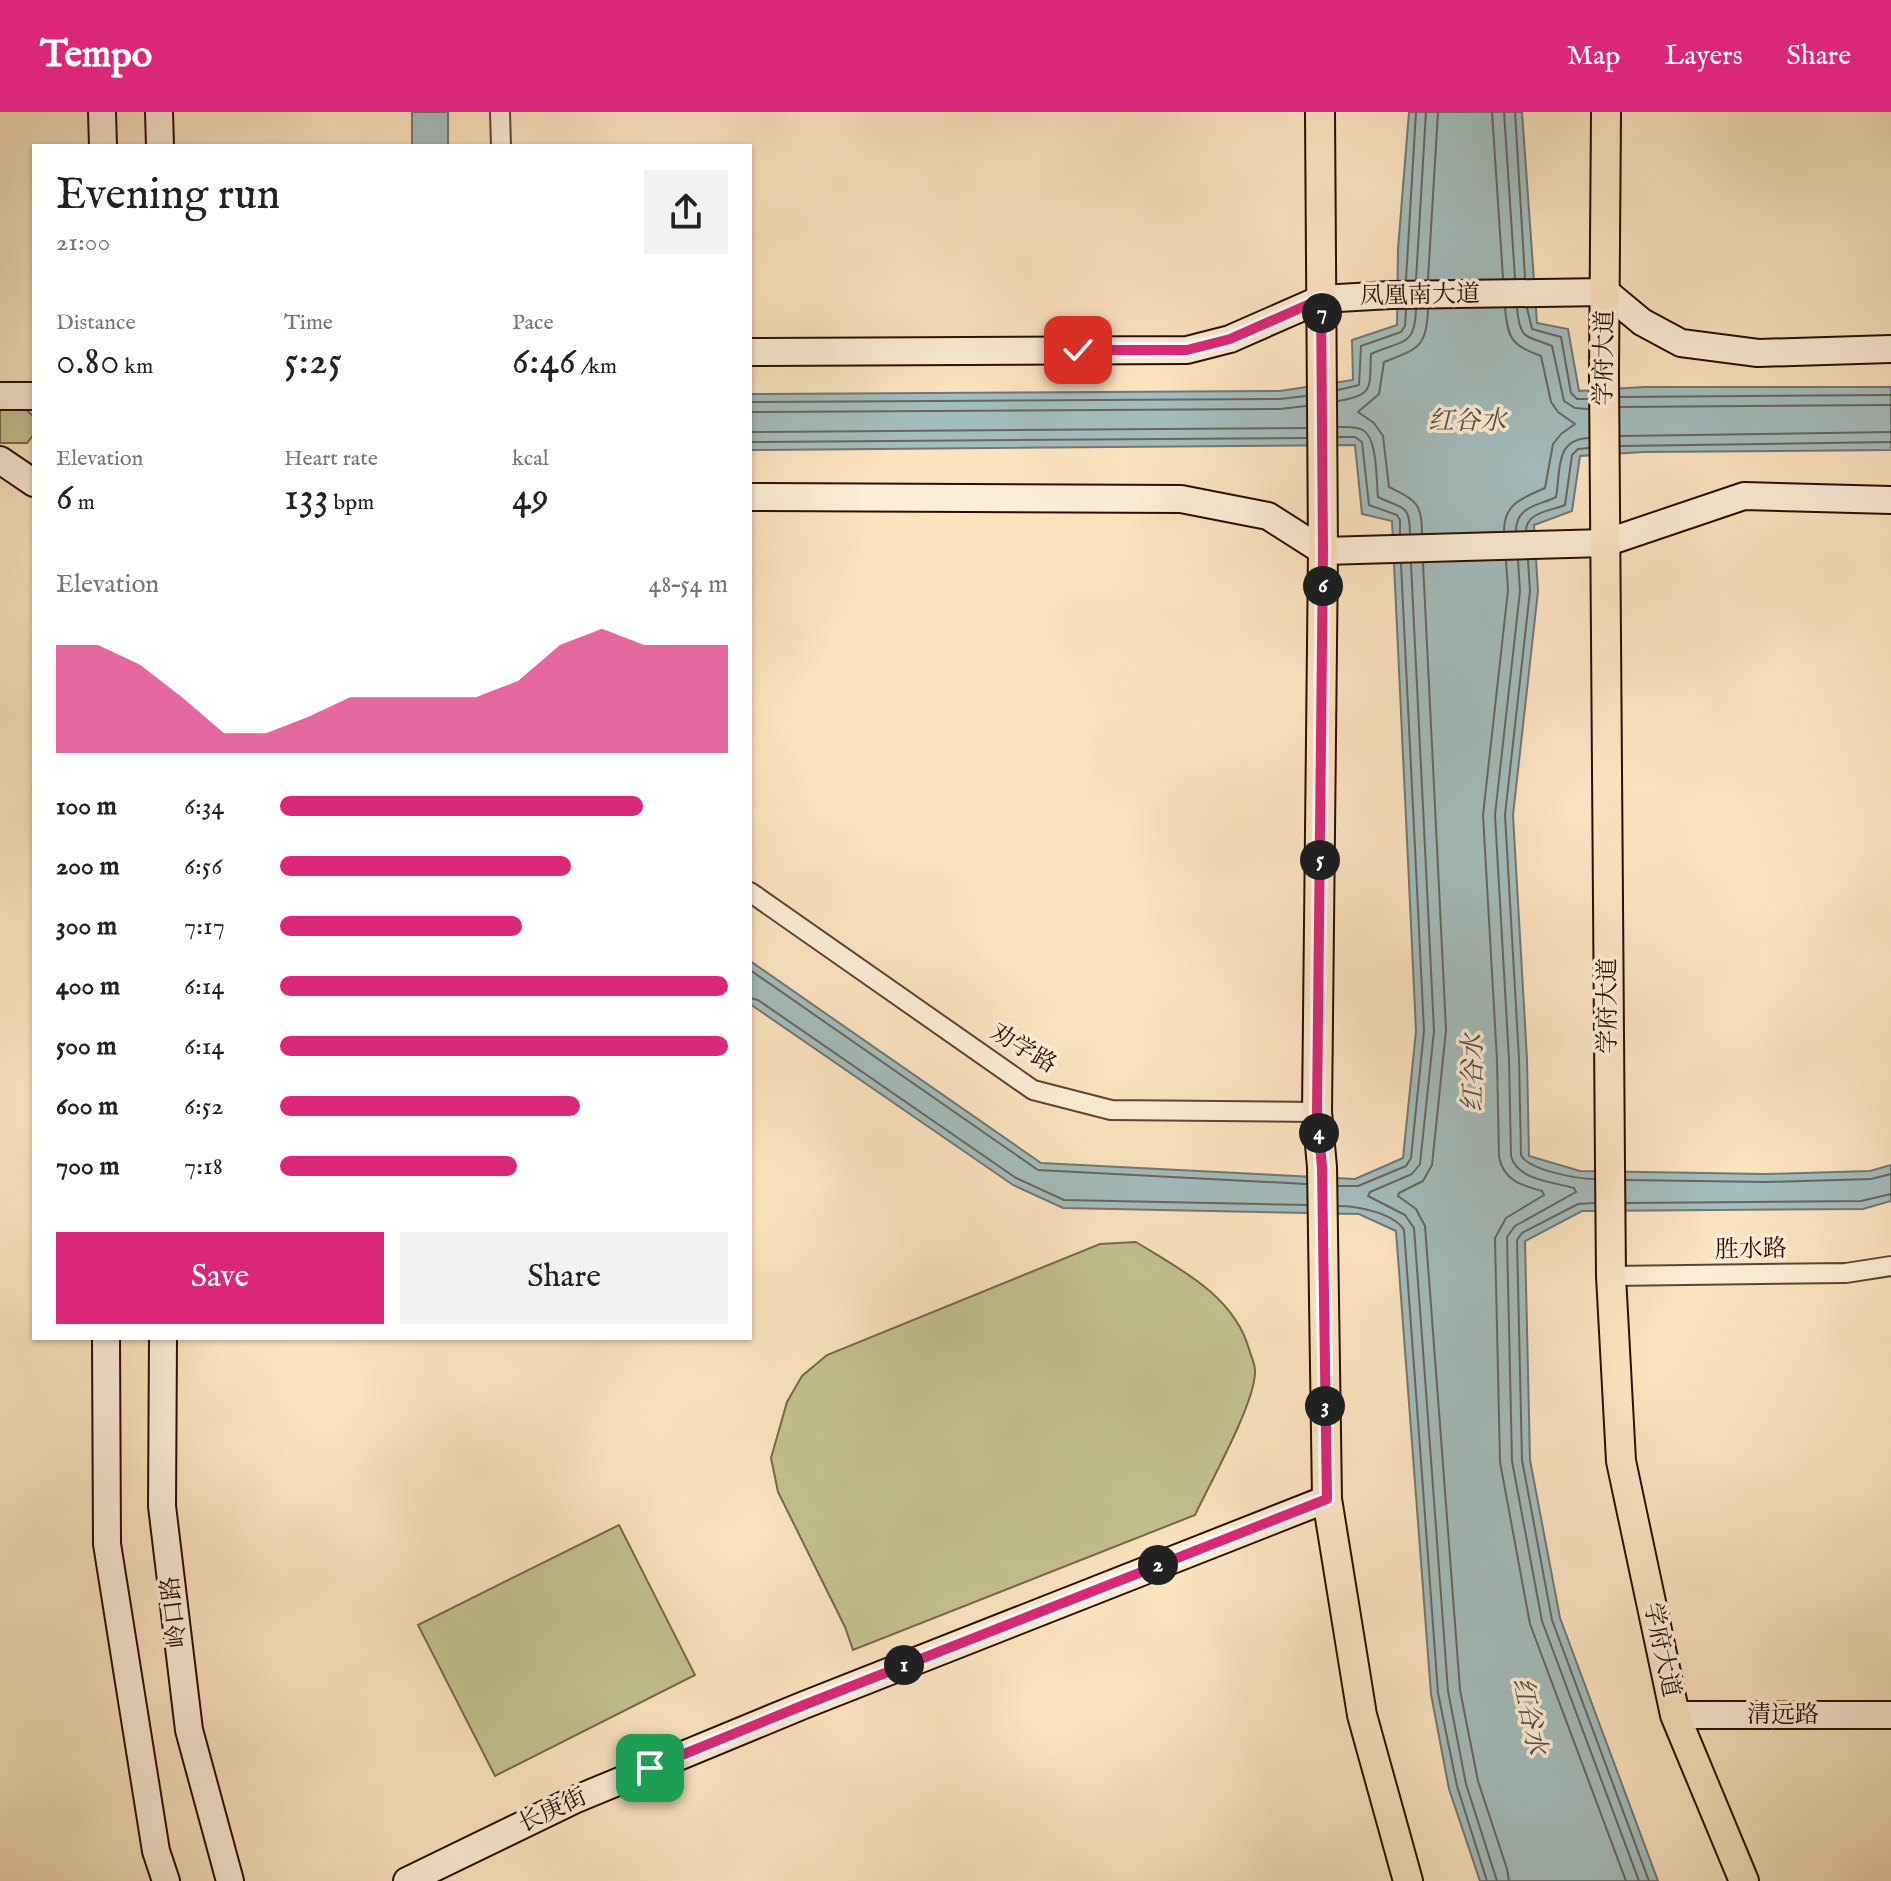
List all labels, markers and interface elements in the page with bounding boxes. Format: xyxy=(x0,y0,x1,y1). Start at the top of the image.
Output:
text: Tempo xyxy=(40,32,152,80)
text: Map xyxy=(1567,39,1620,74)
text: Layers xyxy=(1664,39,1743,74)
text: Share xyxy=(1787,39,1851,74)
text: Evening run xyxy=(56,168,280,224)
button: share xyxy=(644,170,728,254)
text: 21:00 xyxy=(56,226,110,259)
street label: 凤凰南大道 xyxy=(1360,279,1480,313)
pin: 7 xyxy=(1302,293,1342,333)
text: 7 xyxy=(1317,299,1327,327)
text: Distance xyxy=(56,309,136,337)
text: Time xyxy=(284,309,333,337)
text: Pace xyxy=(512,309,554,337)
street label: 学府大道 xyxy=(1589,310,1621,406)
pin xyxy=(1044,316,1112,384)
icon: check xyxy=(1056,328,1100,372)
text: 0.80 xyxy=(56,337,120,388)
text: 5:25 xyxy=(284,337,342,388)
text: 6:46 xyxy=(512,337,576,388)
text: km xyxy=(120,353,153,381)
text: /km xyxy=(576,353,617,381)
water label: 红谷水 xyxy=(1428,405,1509,438)
text: Elevation xyxy=(56,445,143,473)
text: Heart rate xyxy=(284,445,378,473)
text: kcal xyxy=(512,445,549,473)
text: 6 xyxy=(56,473,73,524)
text: 133 xyxy=(284,473,329,524)
text: 49 xyxy=(512,473,549,524)
text: m xyxy=(73,489,95,517)
text: bpm xyxy=(329,489,374,517)
pin: 6 xyxy=(1303,566,1343,606)
text: Elevation xyxy=(56,568,159,601)
text: 48–54 m xyxy=(649,568,728,601)
text: 6 xyxy=(1318,572,1328,600)
text: 100 m xyxy=(56,790,117,823)
text: 6:34 xyxy=(184,790,224,823)
pin: 5 xyxy=(1300,840,1340,880)
text: 5 xyxy=(1316,846,1324,874)
text: 200 m xyxy=(56,850,120,883)
text: 6:56 xyxy=(184,850,222,883)
text: 300 m xyxy=(56,910,117,943)
text: 7:17 xyxy=(184,910,225,943)
street label: 学府大道 xyxy=(1593,958,1624,1054)
text: 400 m xyxy=(56,970,120,1003)
text: 6:14 xyxy=(184,970,224,1003)
street label: 劝学路 xyxy=(984,1017,1062,1081)
text: 500 m xyxy=(56,1030,117,1063)
text: 6:14 xyxy=(184,1030,224,1063)
water label: 红谷水 xyxy=(1457,1031,1490,1112)
text: 600 m xyxy=(56,1090,118,1123)
text: 6:52 xyxy=(184,1090,223,1123)
pin: 4 xyxy=(1299,1113,1339,1153)
text: 4 xyxy=(1314,1119,1324,1147)
text: 700 m xyxy=(56,1150,119,1183)
text: 7:18 xyxy=(184,1150,223,1183)
button: Save xyxy=(56,1232,384,1324)
button: Share xyxy=(400,1232,728,1324)
street label: 胜水路 xyxy=(1715,1234,1787,1266)
pin: 3 xyxy=(1305,1386,1345,1426)
text: 3 xyxy=(1321,1392,1329,1420)
pin: 2 xyxy=(1138,1545,1178,1585)
text: 2 xyxy=(1153,1551,1163,1579)
street label: 岭口路 xyxy=(155,1574,195,1650)
street label: 学府大道 xyxy=(1636,1600,1686,1700)
pin: 1 xyxy=(884,1645,924,1685)
text: 1 xyxy=(900,1651,908,1679)
water label: 红谷水 xyxy=(1505,1674,1554,1761)
street label: 清远路 xyxy=(1747,1700,1819,1731)
pin xyxy=(616,1734,684,1802)
icon: arrive xyxy=(628,1746,672,1790)
street label: 长庚街 xyxy=(514,1782,592,1840)

